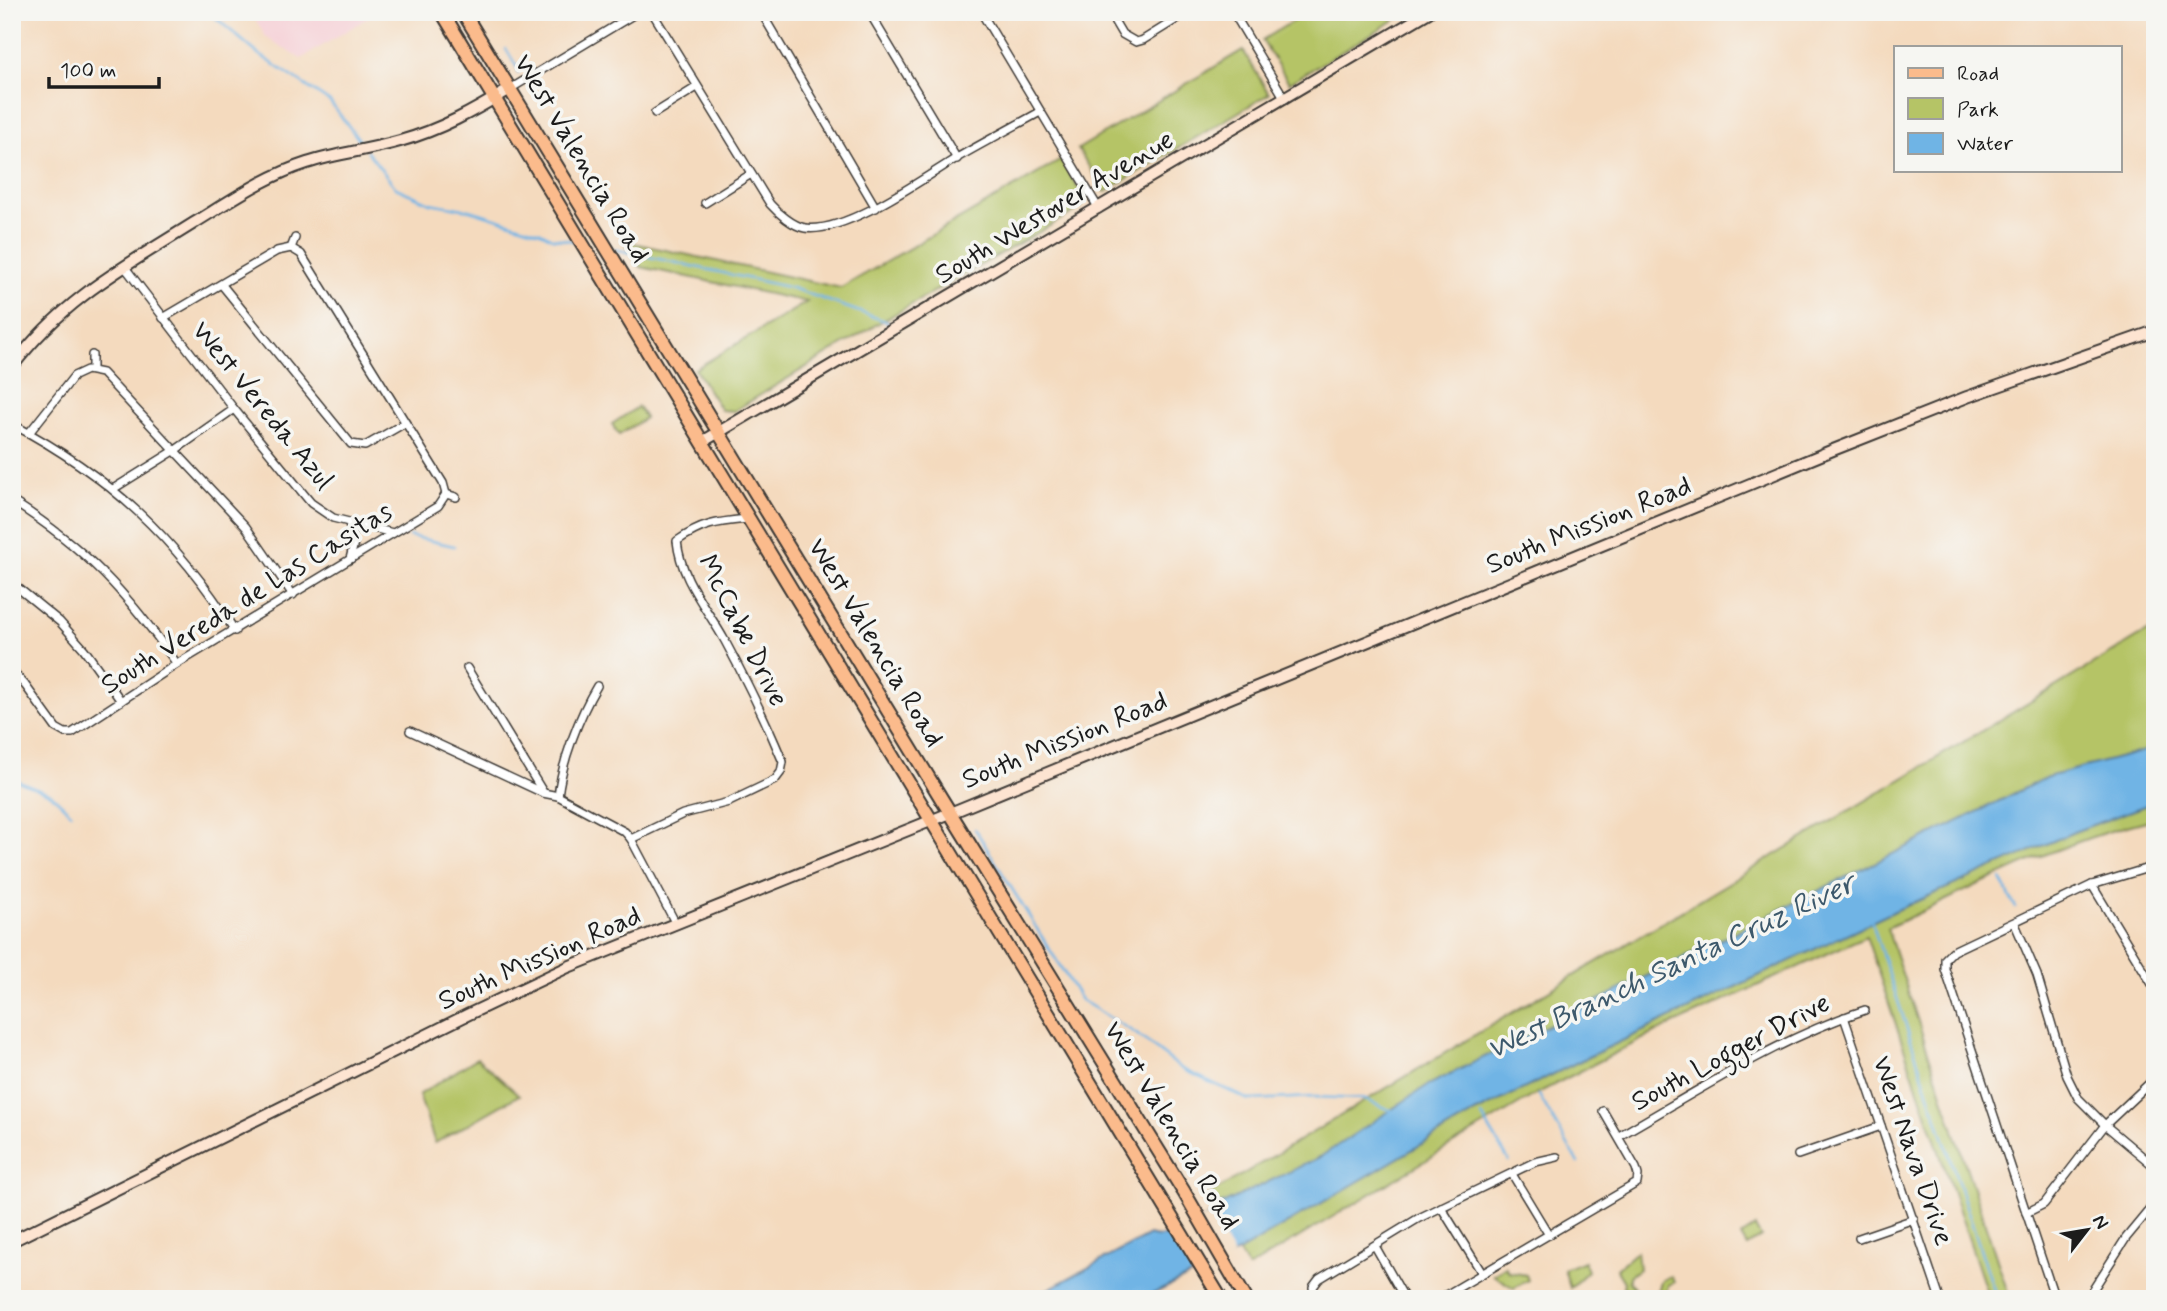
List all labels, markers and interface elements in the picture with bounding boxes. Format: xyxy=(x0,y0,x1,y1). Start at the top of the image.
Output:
scale bar xyxy=(49,46,159,90)
legend xyxy=(1894,46,2122,172)
street label: West Valencia Road xyxy=(504,48,658,270)
text: 100 m xyxy=(60,57,116,85)
text: Road xyxy=(1957,60,1999,88)
text: Park xyxy=(1957,96,1999,124)
street label: South Westover Avenue xyxy=(929,122,1181,294)
text: Water xyxy=(1957,130,2013,158)
street label: West Vereda Azul xyxy=(182,314,342,498)
street label: South Mission Road xyxy=(1481,468,1697,584)
street label: South Vereda de Las Casitas xyxy=(94,494,400,704)
street label: West Valencia Road xyxy=(798,532,952,754)
street label: McCabe Drive xyxy=(688,549,796,713)
street label: South Mission Road xyxy=(957,683,1173,799)
water label: West Branch Santa Cruz River xyxy=(1481,863,1865,1070)
street label: South Mission Road xyxy=(433,898,647,1020)
street label: South Logger Drive xyxy=(1625,985,1838,1124)
street label: West Valencia Road xyxy=(1094,1015,1248,1237)
street label: West Nava Drive xyxy=(1862,1051,1962,1251)
north arrow xyxy=(2052,1196,2122,1266)
text: N xyxy=(2086,1210,2114,1234)

